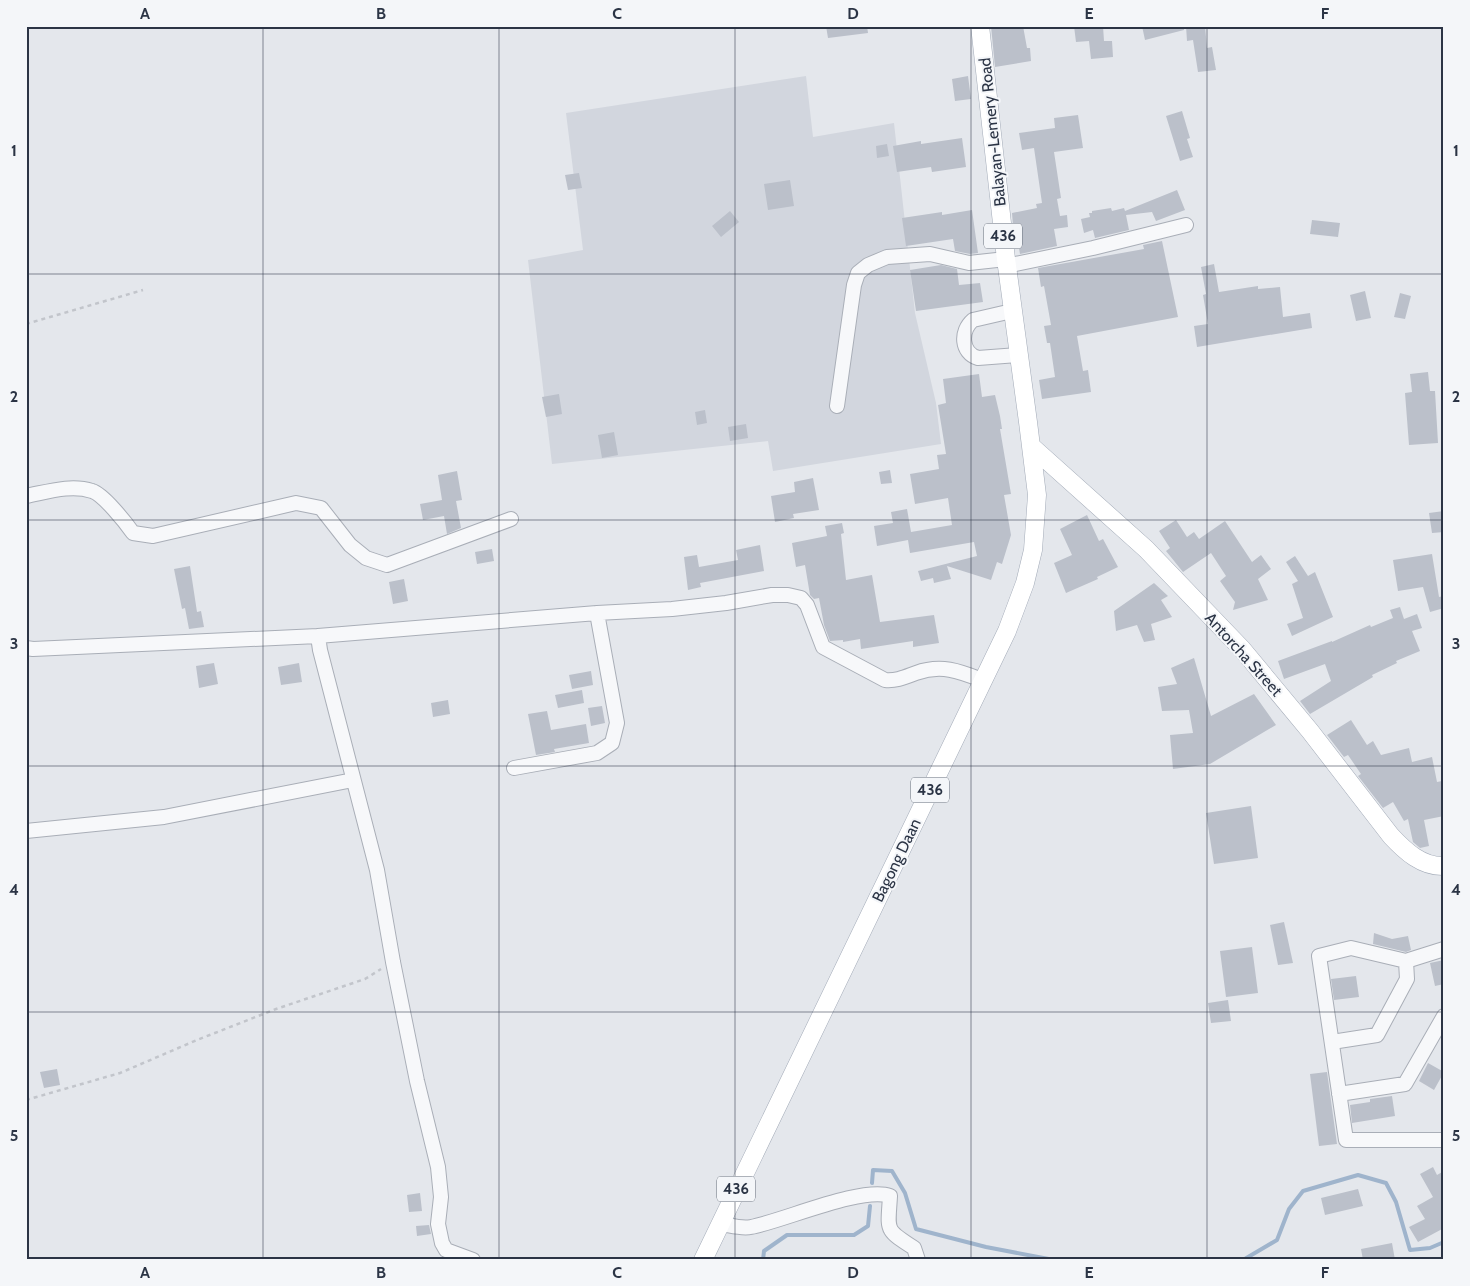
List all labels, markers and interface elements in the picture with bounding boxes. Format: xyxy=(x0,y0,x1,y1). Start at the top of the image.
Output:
text: A xyxy=(140,4,150,23)
text: B xyxy=(376,4,386,23)
text: C xyxy=(612,4,622,23)
text: D xyxy=(847,4,859,23)
text: E xyxy=(1084,4,1094,23)
text: F xyxy=(1321,4,1330,23)
street label: Balayan-Lemery Road xyxy=(975,57,1010,207)
text: 1 xyxy=(11,141,17,160)
text: 1 xyxy=(1453,141,1459,160)
road number: 436 xyxy=(984,224,1022,248)
text: 2 xyxy=(10,387,18,406)
text: 2 xyxy=(1452,387,1460,406)
street label: Antorcha Street xyxy=(1201,609,1287,701)
text: 3 xyxy=(10,634,18,653)
text: 3 xyxy=(1452,634,1460,653)
road number: 436 xyxy=(911,778,949,802)
street label: Bagong Daan xyxy=(868,815,925,905)
text: 4 xyxy=(9,880,19,899)
text: 4 xyxy=(1451,880,1461,899)
text: 5 xyxy=(10,1126,18,1145)
text: 5 xyxy=(1452,1126,1460,1145)
road number: 436 xyxy=(717,1176,755,1202)
text: A xyxy=(140,1263,150,1282)
text: B xyxy=(376,1263,386,1282)
text: C xyxy=(612,1263,622,1282)
text: D xyxy=(847,1263,859,1282)
text: E xyxy=(1084,1263,1094,1282)
text: F xyxy=(1321,1263,1330,1282)

